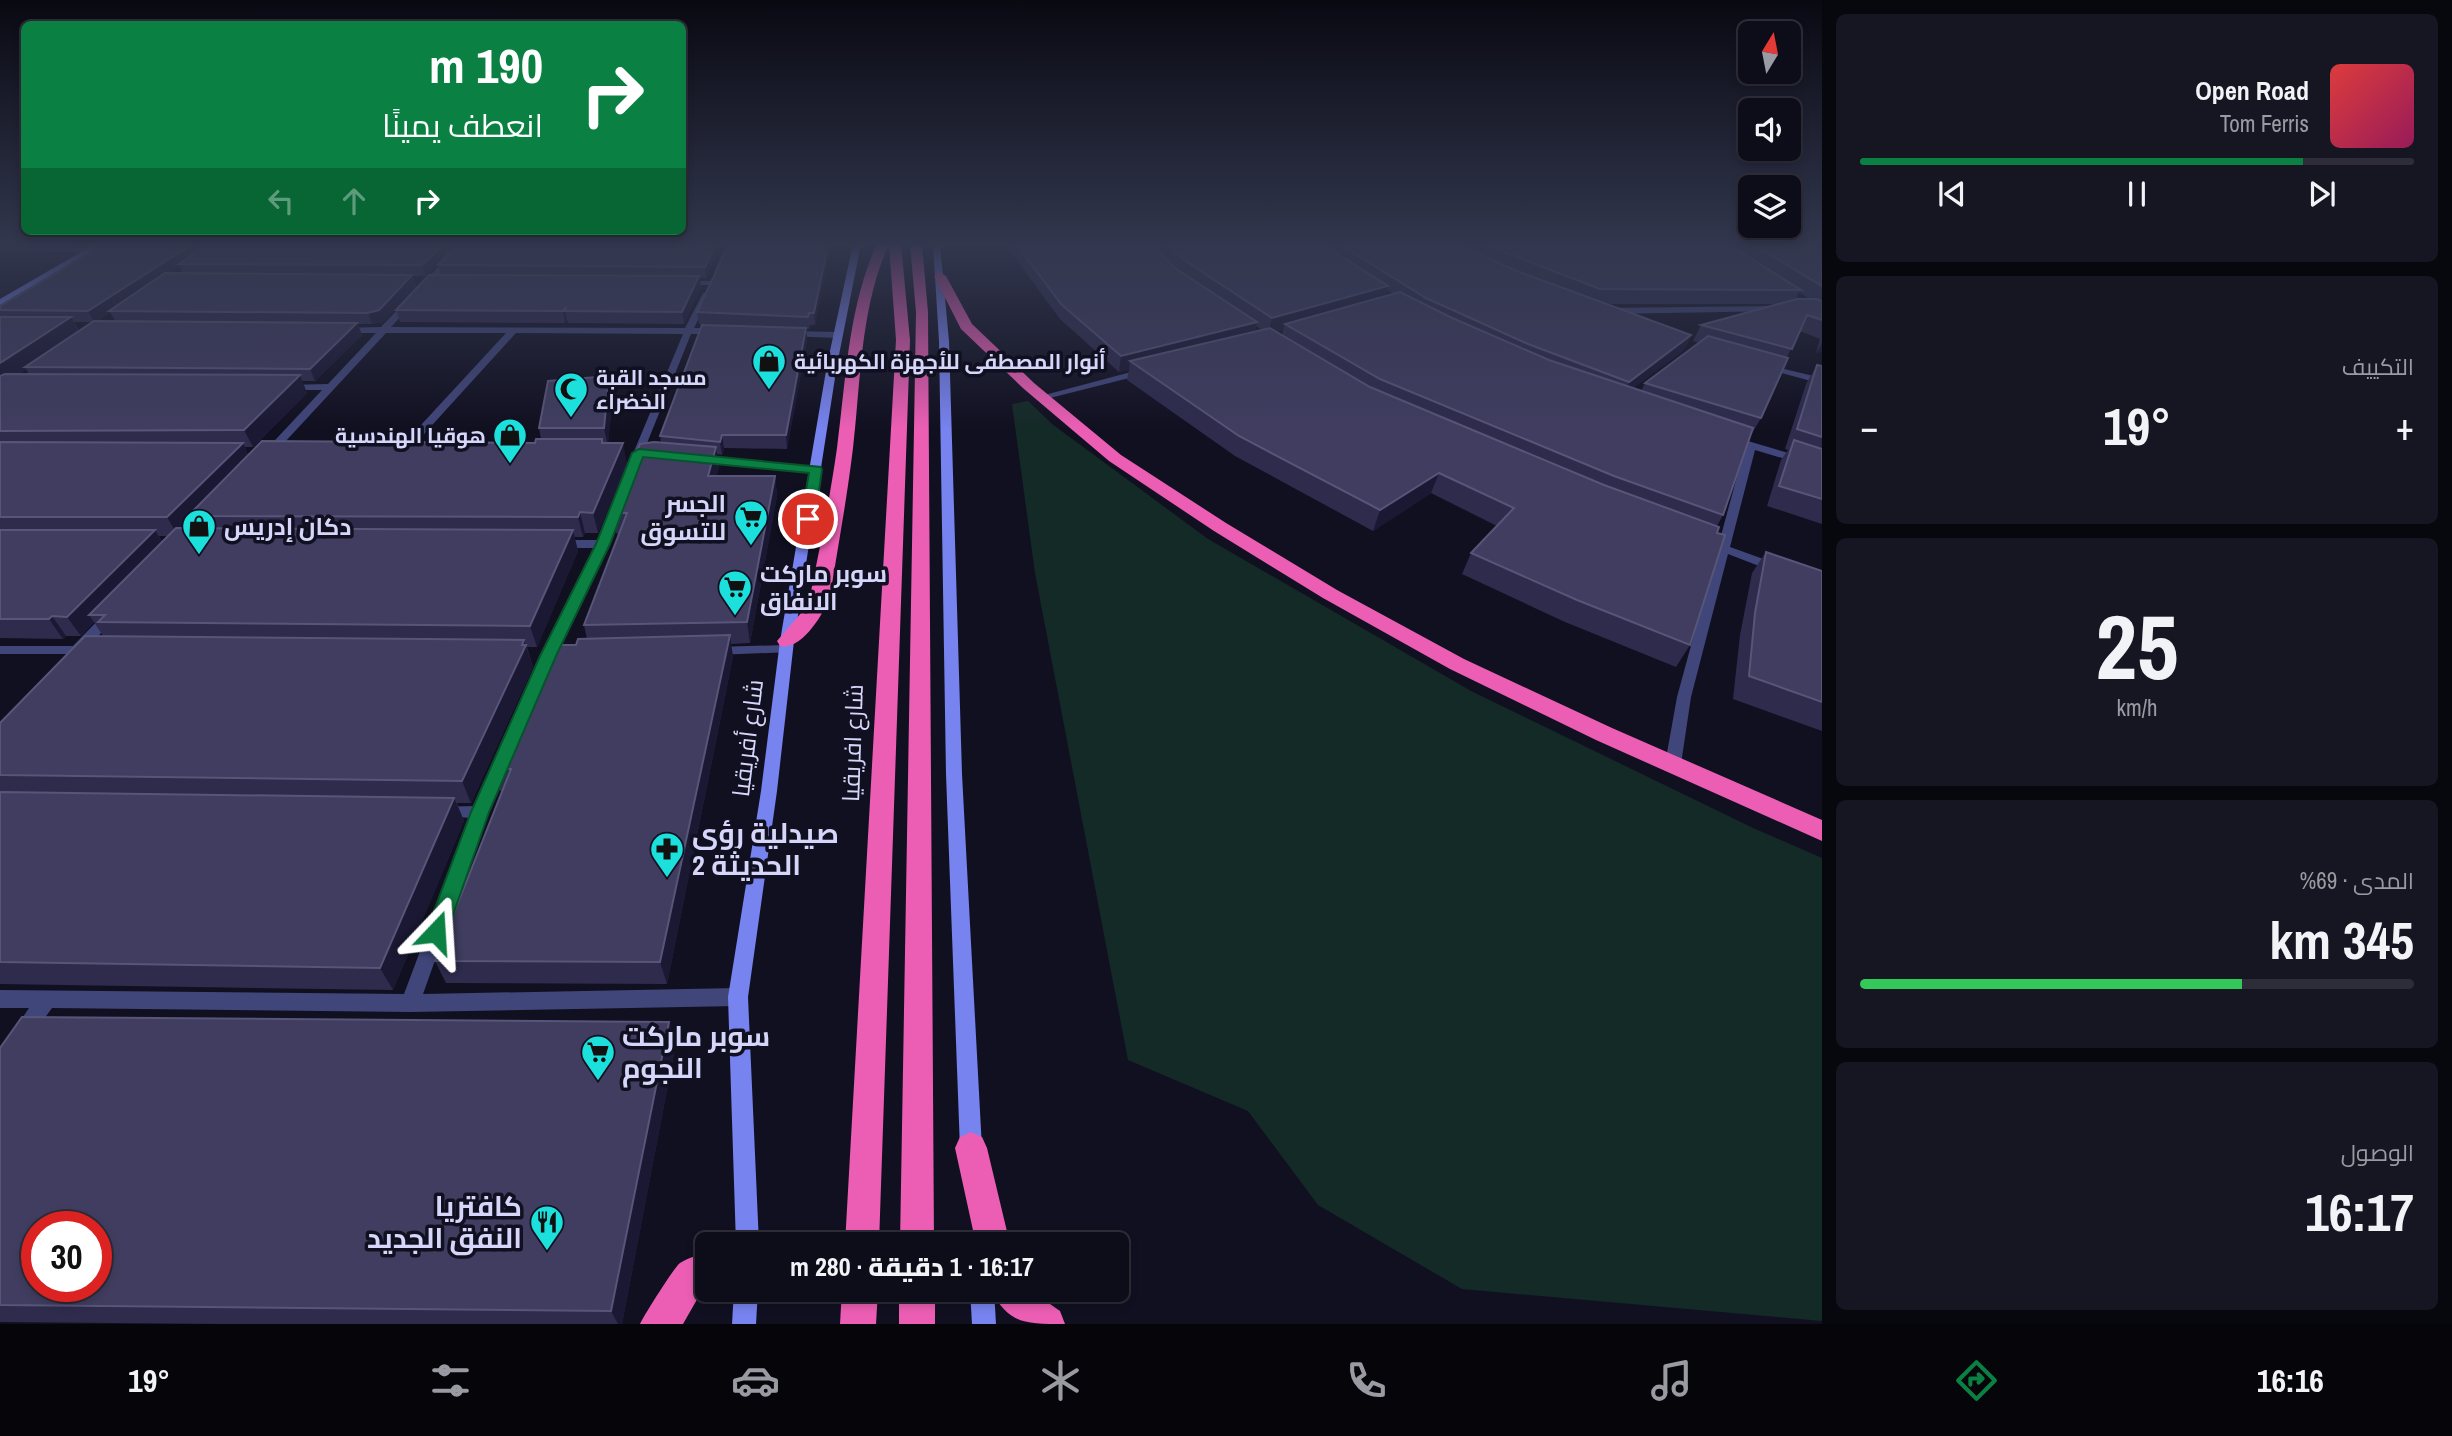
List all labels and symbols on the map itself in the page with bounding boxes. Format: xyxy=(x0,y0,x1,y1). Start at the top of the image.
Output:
north arrow xyxy=(1738,21,1801,84)
shop icon: أنوار المصطفى للأجهزة الكهربائية xyxy=(750,342,788,391)
place label: أنوار المصطفى للأجهزة الكهربائية xyxy=(794,347,1106,376)
place label: مسجد القبة الخضراء xyxy=(596,363,707,416)
mosque icon: مسجد القبة الخضراء xyxy=(552,370,590,419)
shop icon: هوقيا الهندسية xyxy=(491,416,529,465)
place label: هوقيا الهندسية xyxy=(335,421,486,450)
place label: الجسر للتسوق xyxy=(641,487,726,547)
pin xyxy=(778,489,838,549)
supermarket icon: الجسر للتسوق xyxy=(732,498,770,547)
shop icon: دكان إدريس xyxy=(180,507,218,556)
place label: دكان إدريس xyxy=(224,510,351,542)
place label: سوبر ماركت الانفاق xyxy=(760,557,887,617)
supermarket icon: سوبر ماركت الانفاق xyxy=(716,568,754,617)
street label: شارع أفريقيا xyxy=(724,677,771,799)
street label: شارع افريقيا xyxy=(834,683,871,803)
place label: صيدلية رؤى الحديثة 2 xyxy=(692,814,839,884)
pharmacy icon: صيدلية رؤى الحديثة 2 xyxy=(648,830,686,879)
position arrow xyxy=(399,895,473,969)
place label: سوبر ماركت النجوم xyxy=(622,1017,770,1088)
supermarket icon: سوبر ماركت النجوم xyxy=(579,1033,617,1082)
place label: كافتريا النفق الجديد xyxy=(367,1187,522,1257)
restaurant icon: كافتريا النفق الجديد xyxy=(528,1203,566,1252)
speed limit sign: 30 xyxy=(21,1211,112,1302)

